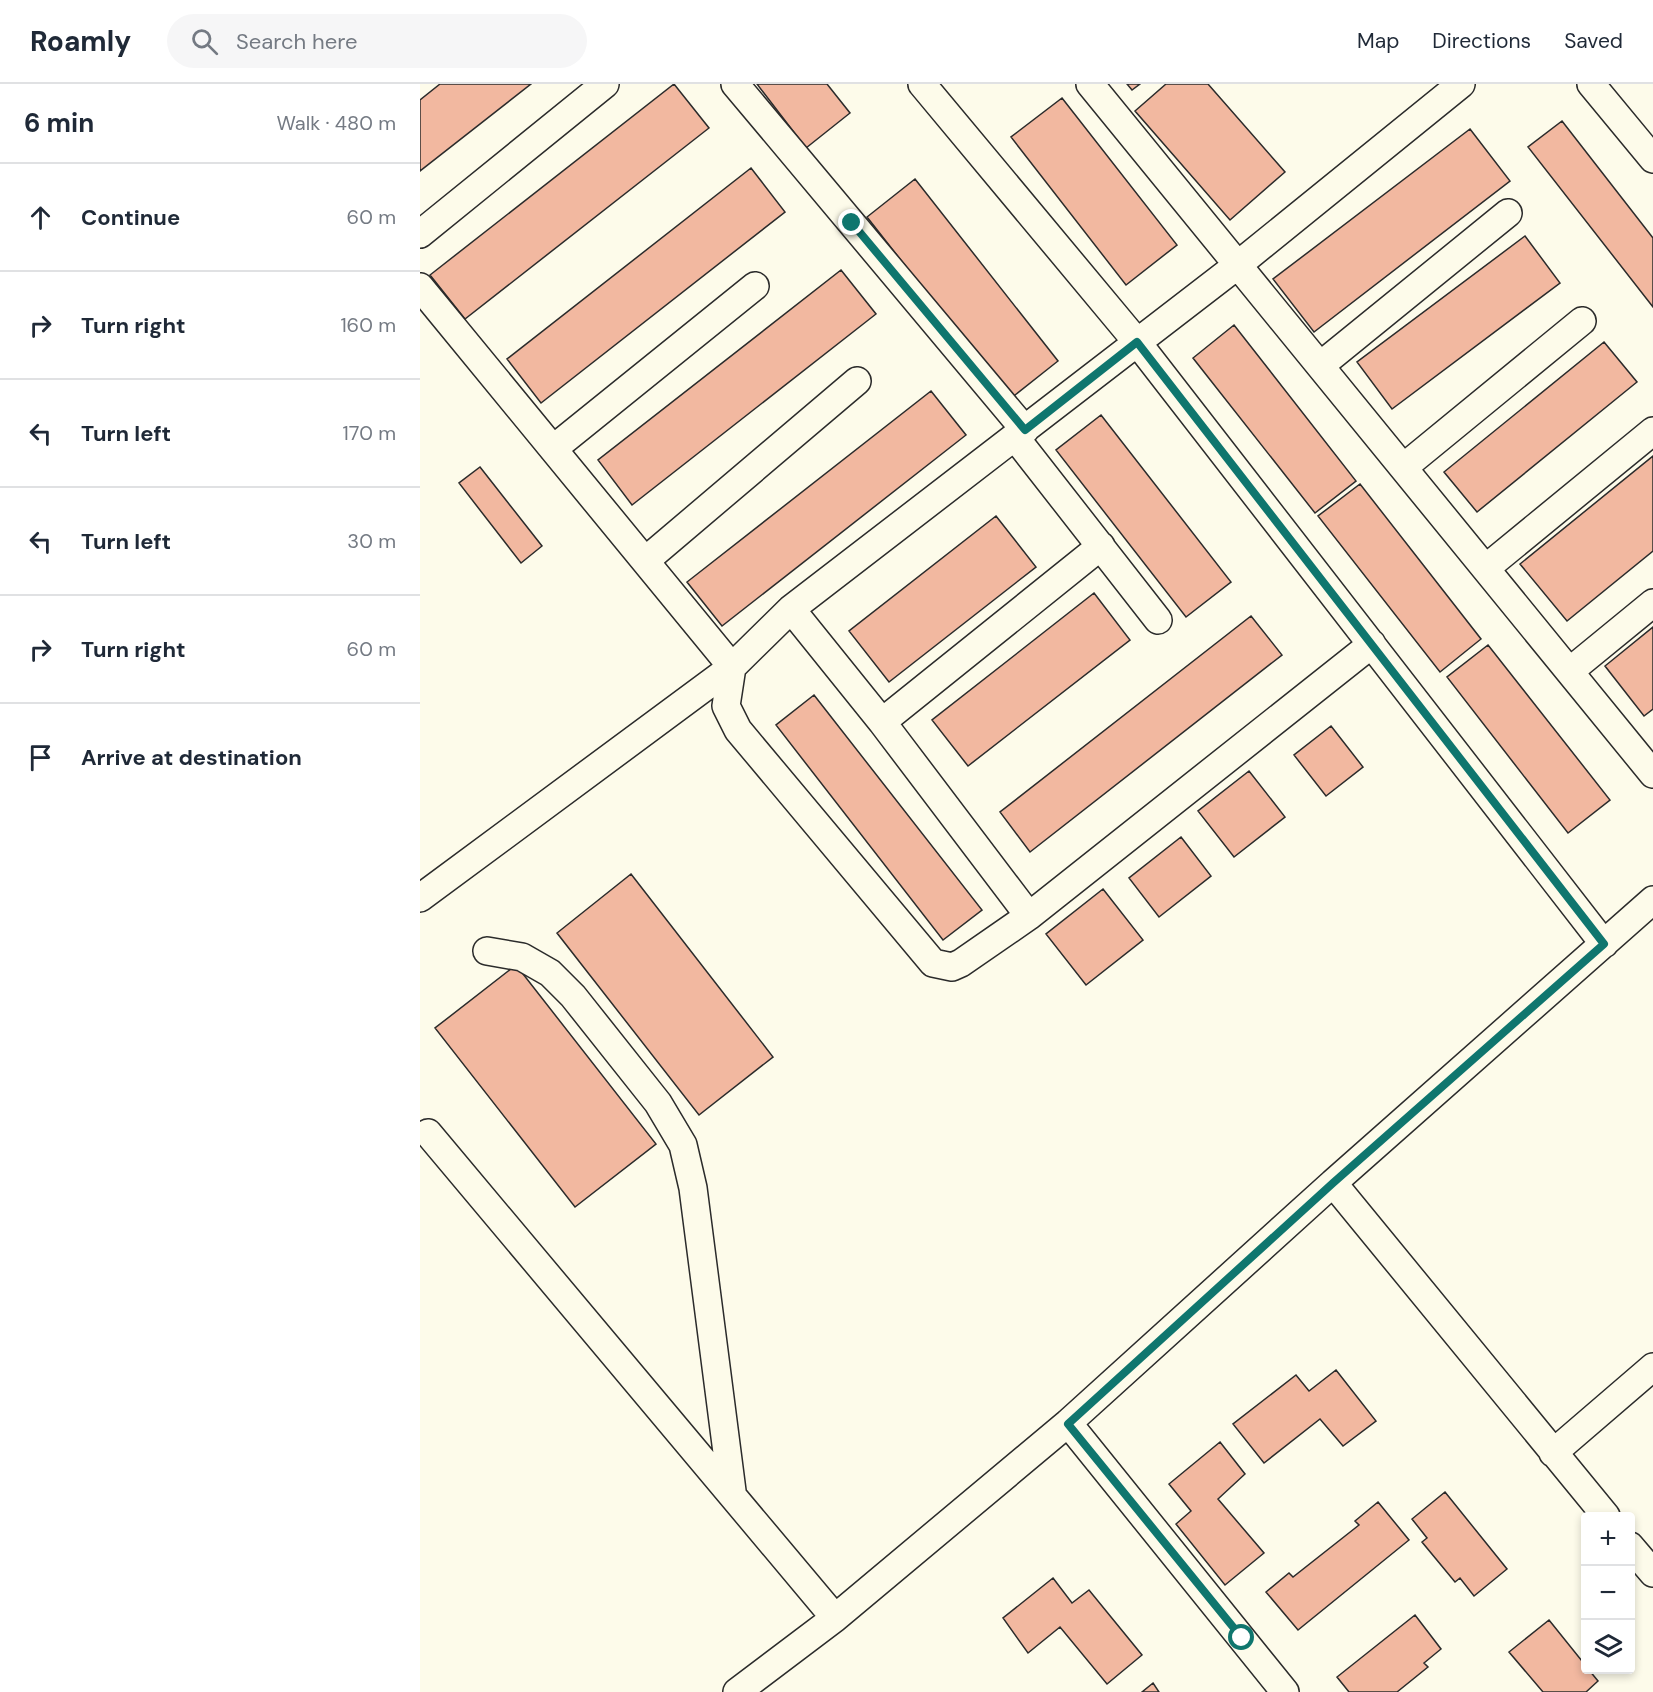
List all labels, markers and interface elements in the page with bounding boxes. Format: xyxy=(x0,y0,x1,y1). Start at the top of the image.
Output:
search box xyxy=(167,14,587,68)
text: Roamly xyxy=(30,23,131,60)
icon: search xyxy=(188,25,221,58)
text: Search here xyxy=(236,27,357,56)
text: Map xyxy=(1357,27,1399,55)
text: Directions xyxy=(1432,27,1531,55)
text: Saved xyxy=(1564,27,1623,55)
text: 6 min xyxy=(24,106,94,140)
text: Walk · 480 m xyxy=(276,110,396,136)
icon: ahead xyxy=(24,201,57,234)
text: Continue xyxy=(81,203,180,232)
text: 60 m xyxy=(347,204,396,230)
route end xyxy=(838,209,864,235)
icon: right xyxy=(24,309,57,342)
text: Turn right xyxy=(81,311,186,340)
text: 160 m xyxy=(340,312,396,338)
icon: left xyxy=(24,417,57,450)
text: Turn left xyxy=(81,419,171,448)
text: 170 m xyxy=(343,420,396,446)
icon: left xyxy=(24,525,57,558)
text: Turn left xyxy=(81,527,171,556)
text: 30 m xyxy=(347,528,396,554)
icon: right xyxy=(24,633,57,666)
text: Turn right xyxy=(81,635,186,664)
text: 60 m xyxy=(347,636,396,662)
icon: arrive xyxy=(24,741,57,774)
text: Arrive at destination xyxy=(81,743,302,772)
map controls xyxy=(1581,1512,1635,1674)
button: + xyxy=(1581,1512,1635,1566)
button: − xyxy=(1581,1566,1635,1620)
button: layers xyxy=(1581,1620,1635,1674)
route start xyxy=(1228,1624,1254,1650)

